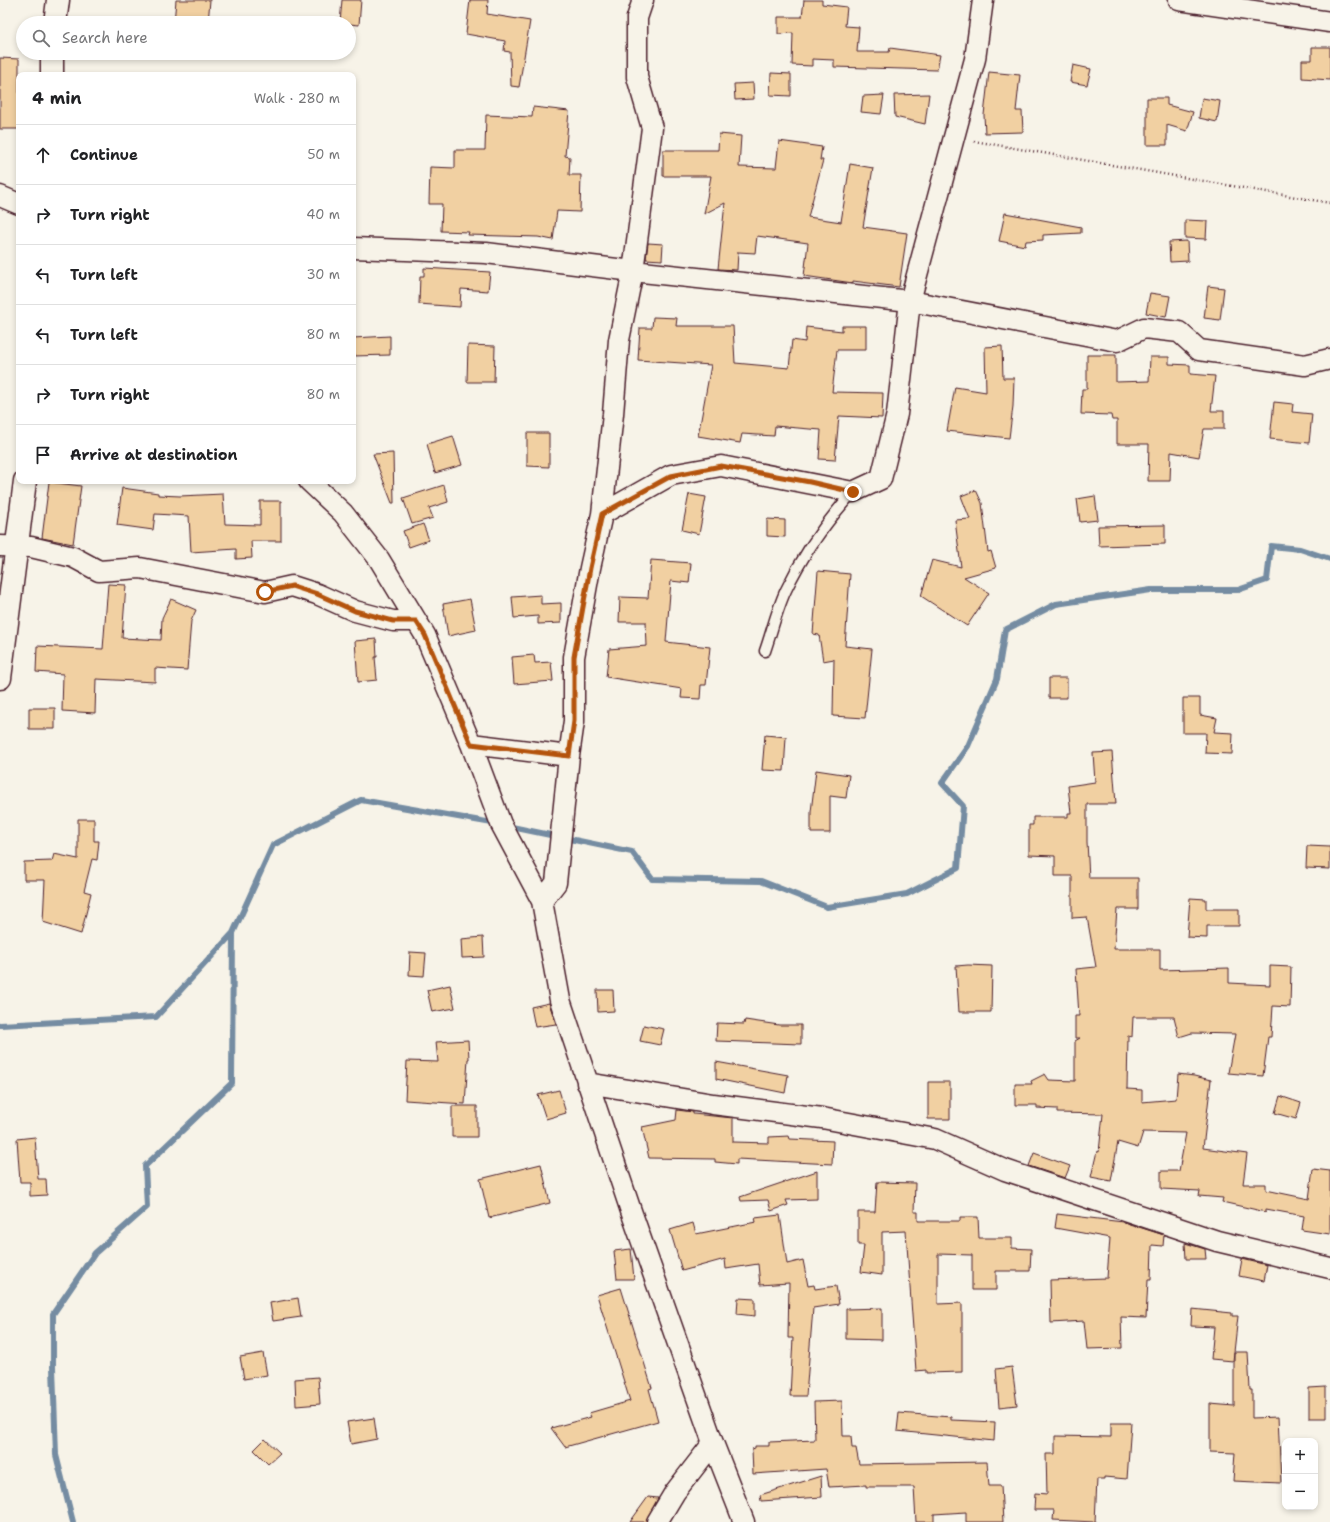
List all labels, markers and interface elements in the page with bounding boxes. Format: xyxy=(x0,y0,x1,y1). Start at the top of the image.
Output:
search box xyxy=(16,16,356,60)
icon: search xyxy=(30,27,52,49)
text: Search here xyxy=(62,28,148,48)
text: 4 min xyxy=(32,87,82,109)
text: Walk · 280 m xyxy=(254,90,340,107)
icon: ahead xyxy=(32,144,54,166)
text: Continue xyxy=(70,145,138,165)
text: 50 m xyxy=(307,146,340,163)
icon: right xyxy=(32,204,54,226)
text: Turn right xyxy=(70,205,150,225)
text: 40 m xyxy=(306,206,340,223)
icon: left xyxy=(32,264,54,286)
text: Turn left xyxy=(70,265,138,285)
text: 30 m xyxy=(306,266,340,283)
icon: left xyxy=(32,324,54,346)
text: Turn left xyxy=(70,325,138,345)
text: 80 m xyxy=(306,326,340,343)
icon: right xyxy=(32,384,54,406)
text: Turn right xyxy=(70,385,150,405)
text: 80 m xyxy=(306,386,340,403)
icon: arrive xyxy=(32,444,54,466)
text: Arrive at destination xyxy=(70,445,238,465)
route end xyxy=(844,483,862,501)
route start xyxy=(256,583,274,601)
map controls xyxy=(1282,1438,1318,1510)
button: + xyxy=(1282,1438,1318,1474)
button: − xyxy=(1282,1474,1318,1510)

